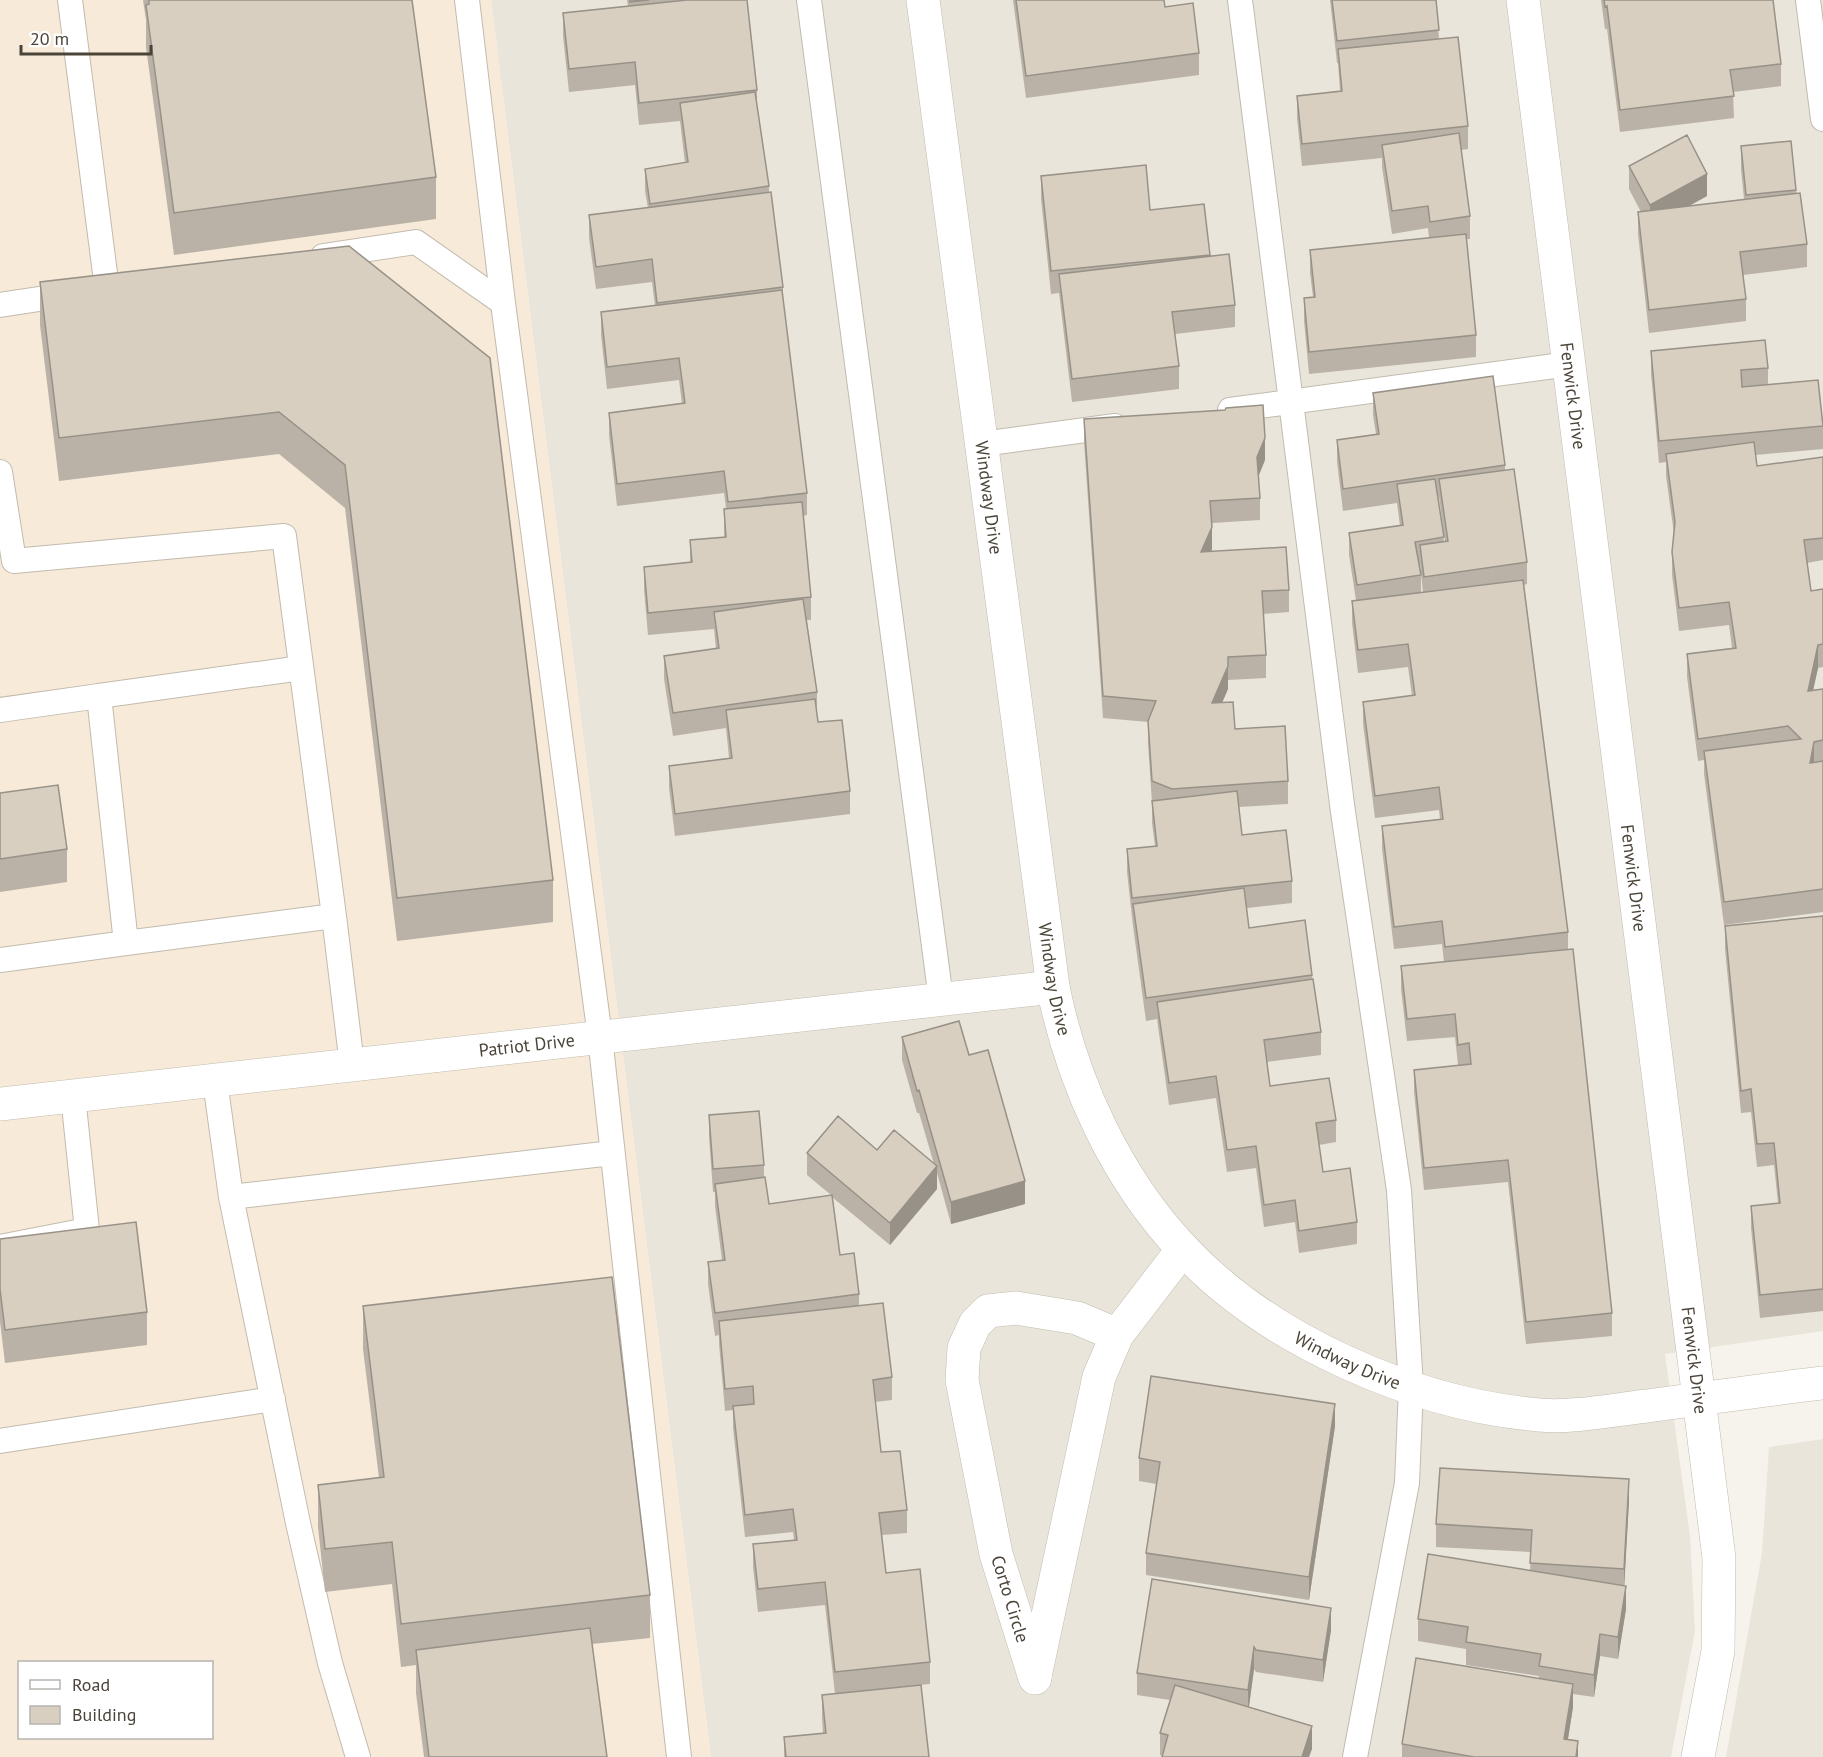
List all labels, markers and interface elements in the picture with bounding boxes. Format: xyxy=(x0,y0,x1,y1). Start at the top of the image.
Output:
scale bar xyxy=(21,18,152,56)
text: 20 m xyxy=(30,27,69,50)
street label: Fenwick Drive xyxy=(1555,341,1591,451)
street label: Windway Drive xyxy=(970,439,1008,556)
street label: Fenwick Drive xyxy=(1616,823,1652,933)
street label: Windway Drive xyxy=(1034,921,1076,1038)
street label: Patriot Drive xyxy=(478,1028,576,1062)
street label: Fenwick Drive xyxy=(1676,1305,1713,1415)
street label: Windway Drive xyxy=(1290,1326,1404,1394)
street label: Corto Circle xyxy=(986,1552,1035,1645)
legend xyxy=(18,1661,213,1739)
text: Road xyxy=(72,1673,110,1696)
text: Building xyxy=(72,1703,136,1726)

